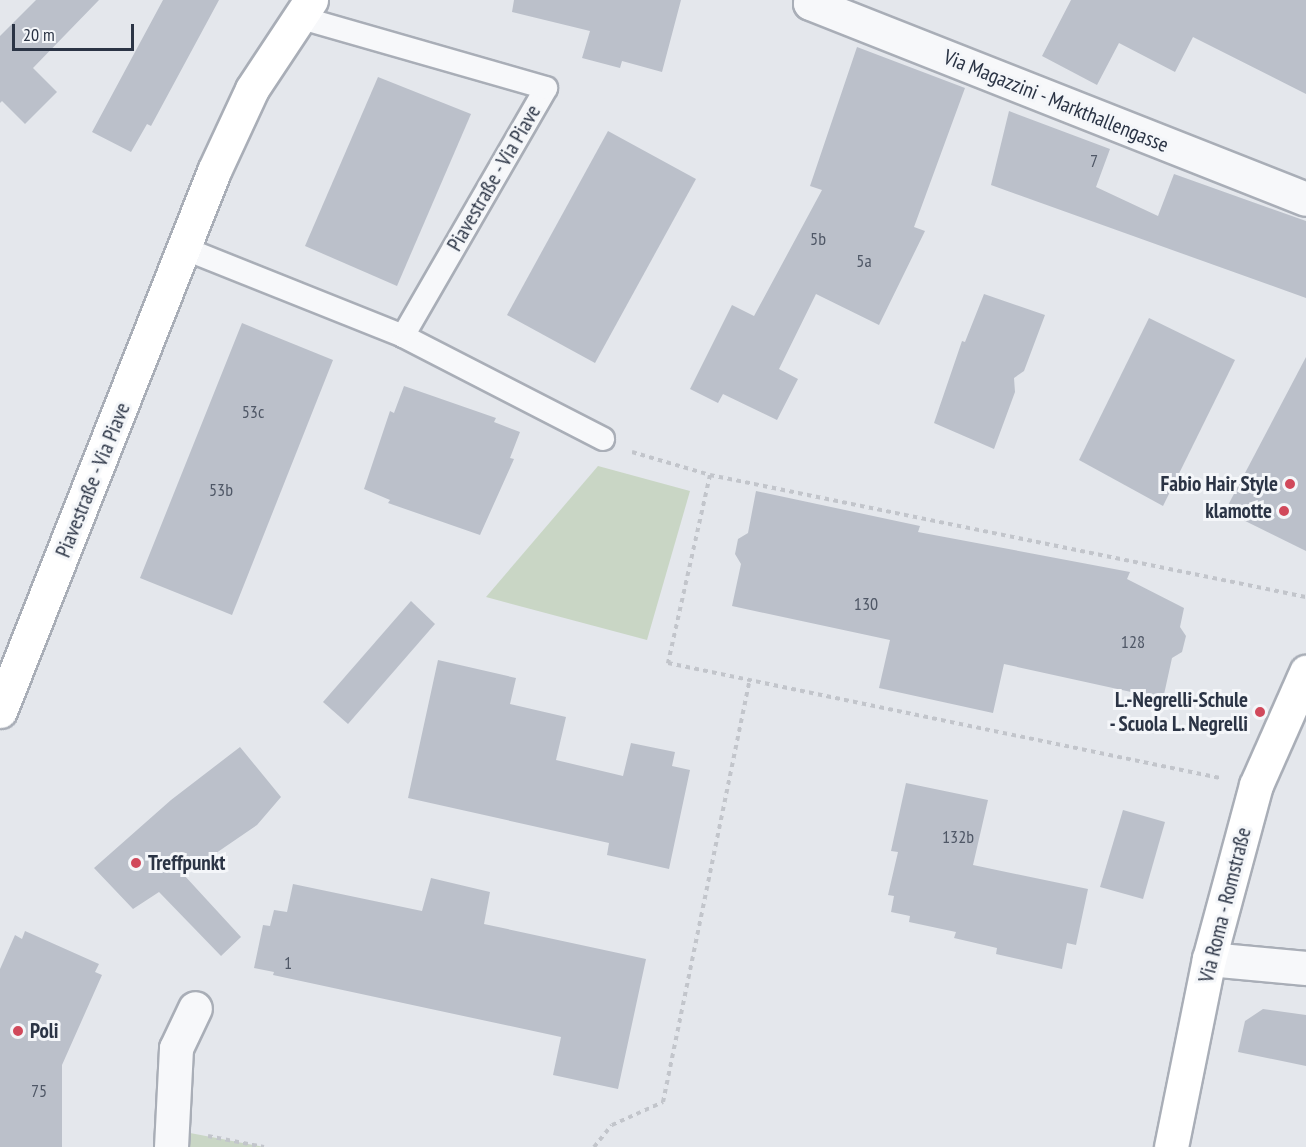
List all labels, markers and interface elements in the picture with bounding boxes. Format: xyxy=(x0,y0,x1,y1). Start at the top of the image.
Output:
scale bar xyxy=(15,12,136,50)
text: 20 m xyxy=(23,23,55,46)
street label: Via Magazzini - Markthallengasse xyxy=(939,44,1173,158)
street label: Piavestraße - Via Piave xyxy=(441,100,547,256)
house number: 7 xyxy=(1090,150,1098,172)
house number: 5b xyxy=(810,228,826,250)
house number: 5a xyxy=(856,250,872,272)
street label: Piavestraße - Via Piave xyxy=(50,398,136,562)
house number: 53c xyxy=(242,401,264,423)
place label: Fabio Hair Style xyxy=(1160,471,1278,497)
marker: Fabio Hair Style xyxy=(1283,477,1297,491)
house number: 53b xyxy=(209,479,233,501)
place label: klamotte xyxy=(1205,498,1272,524)
marker: klamotte xyxy=(1277,504,1291,518)
house number: 130 xyxy=(854,593,878,615)
house number: 128 xyxy=(1121,631,1145,653)
place label: L.-Negrelli-Schule - Scuola L. Negrelli xyxy=(1107,687,1248,737)
marker: L.-Negrelli-Schule - Scuola L. Negrelli xyxy=(1253,705,1267,719)
street label: Via Roma - Romstraße xyxy=(1193,824,1257,986)
house number: 132b xyxy=(942,826,974,848)
place label: Treffpunkt xyxy=(148,850,225,876)
marker: Treffpunkt xyxy=(129,856,143,870)
house number: 1 xyxy=(284,952,292,974)
place label: Poli xyxy=(30,1018,59,1044)
marker: Poli xyxy=(11,1024,25,1038)
house number: 75 xyxy=(31,1080,47,1102)

